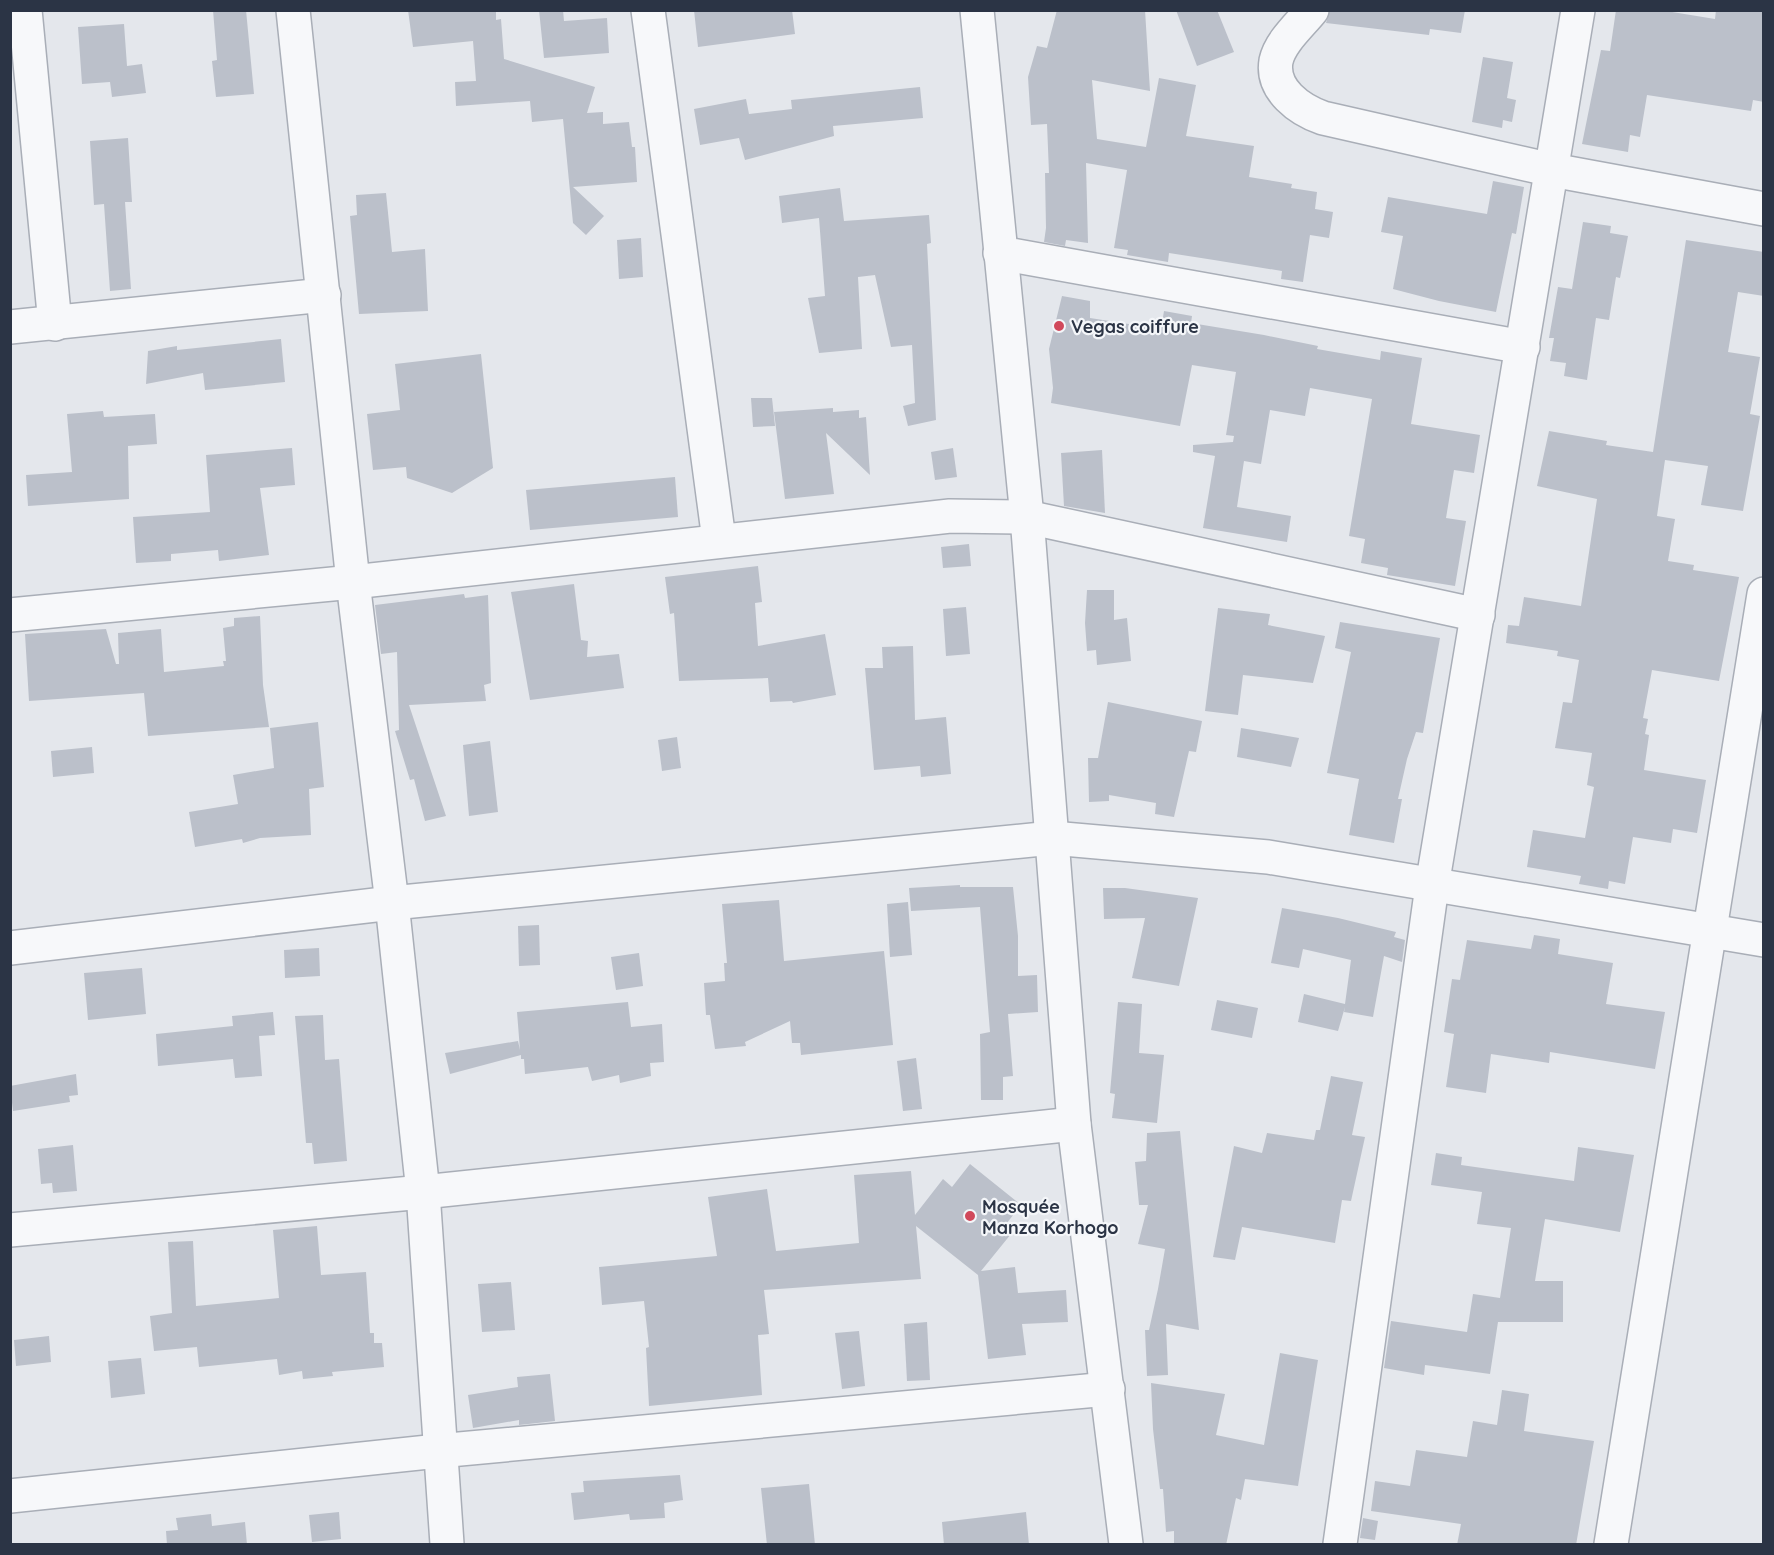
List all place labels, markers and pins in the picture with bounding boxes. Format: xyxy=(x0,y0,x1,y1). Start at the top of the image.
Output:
place label: Vegas coiffure xyxy=(1071,315,1199,338)
marker: Vegas coiffure xyxy=(1052,319,1066,333)
place label: Mosquée Manza Korhogo xyxy=(982,1195,1118,1239)
marker: Mosquée Manza Korhogo xyxy=(963,1209,977,1223)

